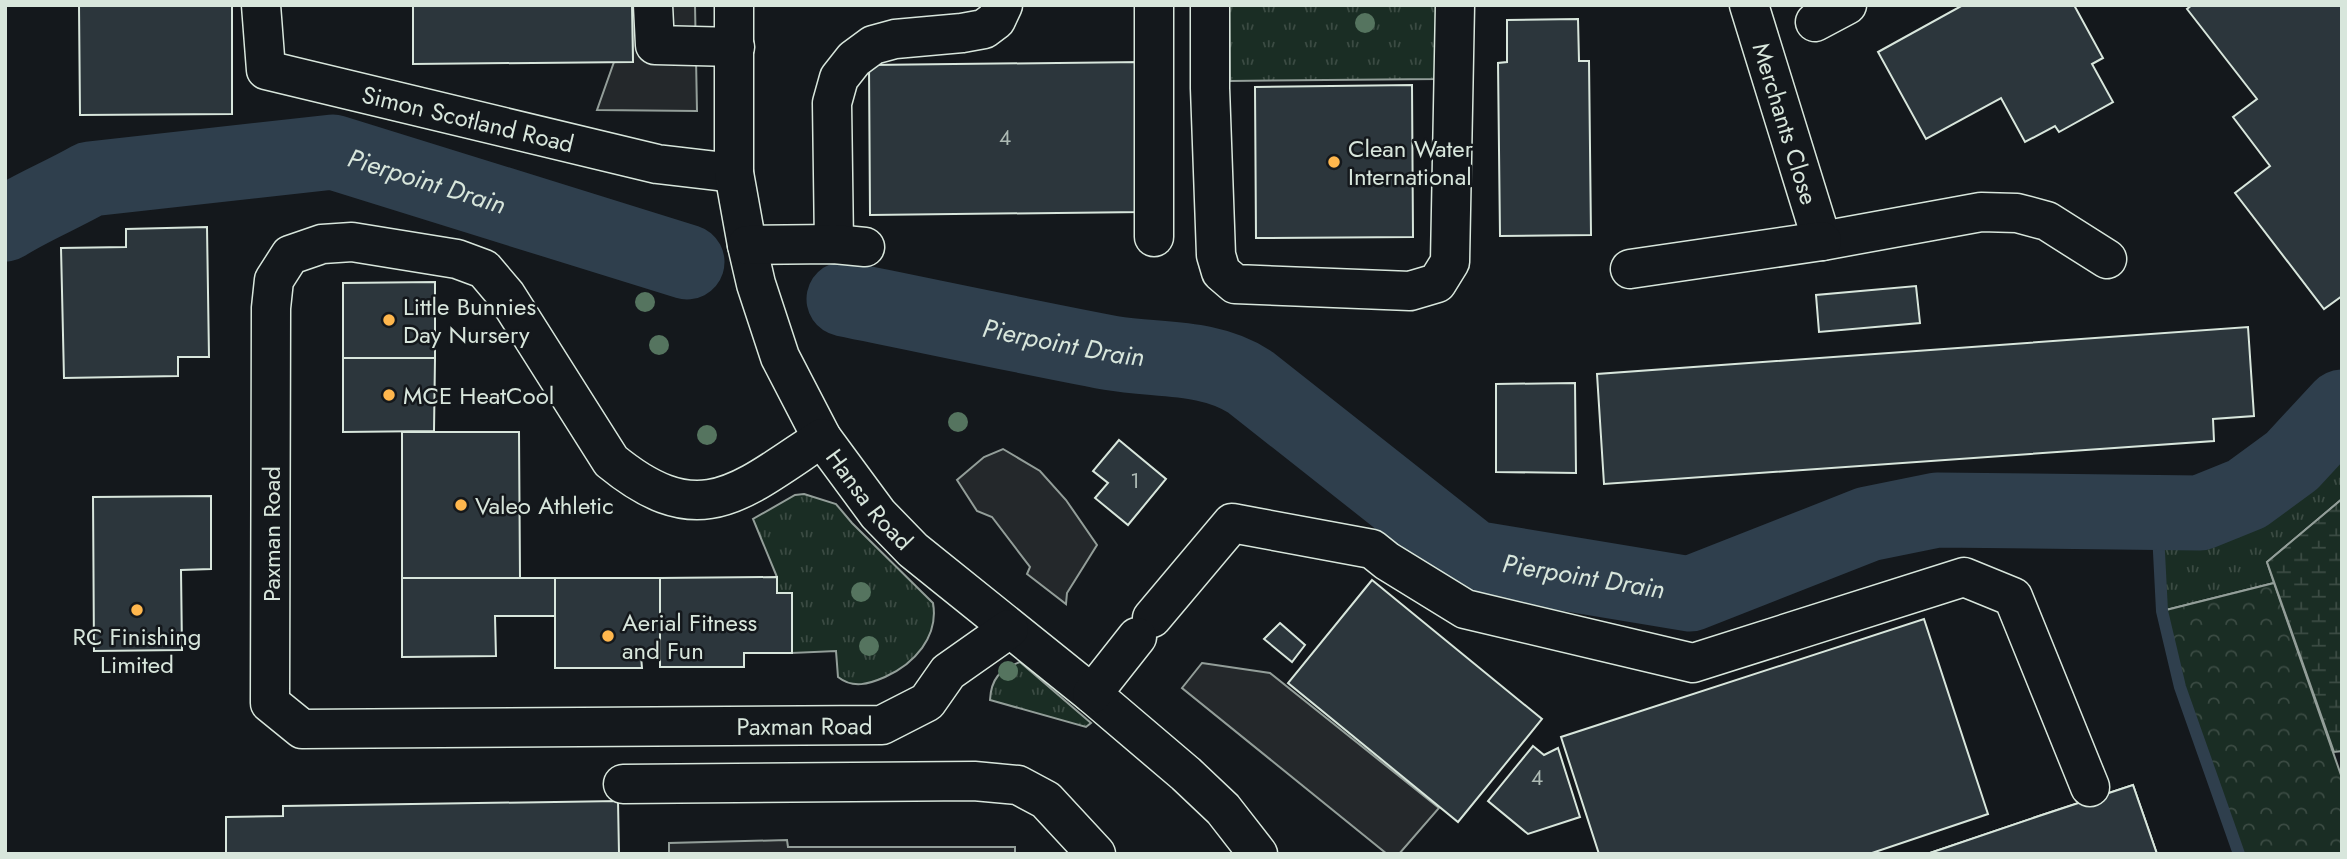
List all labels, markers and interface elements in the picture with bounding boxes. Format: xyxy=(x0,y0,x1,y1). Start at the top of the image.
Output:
street label: Merchants Close xyxy=(1744,38,1827,209)
street label: Simon Scotland Road xyxy=(358,76,578,161)
house number: 4 xyxy=(999,123,1011,153)
place label: Clean Water International xyxy=(1348,131,1474,194)
water label: Pierpoint Drain xyxy=(343,139,511,224)
marker: Clean Water International xyxy=(1326,154,1342,170)
place label: Little Bunnies Day Nursery xyxy=(403,289,536,352)
water label: Pierpoint Drain xyxy=(979,309,1146,376)
marker: Little Bunnies Day Nursery xyxy=(381,312,397,328)
place label: MCE HeatCool xyxy=(403,378,554,413)
marker: MCE HeatCool xyxy=(381,387,397,403)
street label: Hansa Road xyxy=(818,441,921,558)
street label: Paxman Road xyxy=(254,466,289,602)
house number: 1 xyxy=(1130,466,1140,496)
place label: Valeo Athletic xyxy=(475,488,614,523)
marker: Valeo Athletic xyxy=(453,497,469,513)
water label: Pierpoint Drain xyxy=(1500,544,1668,609)
marker: RC Finishing Limited xyxy=(129,602,145,618)
place label: Aerial Fitness and Fun xyxy=(622,605,757,668)
place label: RC Finishing Limited xyxy=(73,619,201,682)
marker: Aerial Fitness and Fun xyxy=(600,628,616,644)
street label: Paxman Road xyxy=(736,708,873,744)
house number: 4 xyxy=(1531,763,1543,793)

